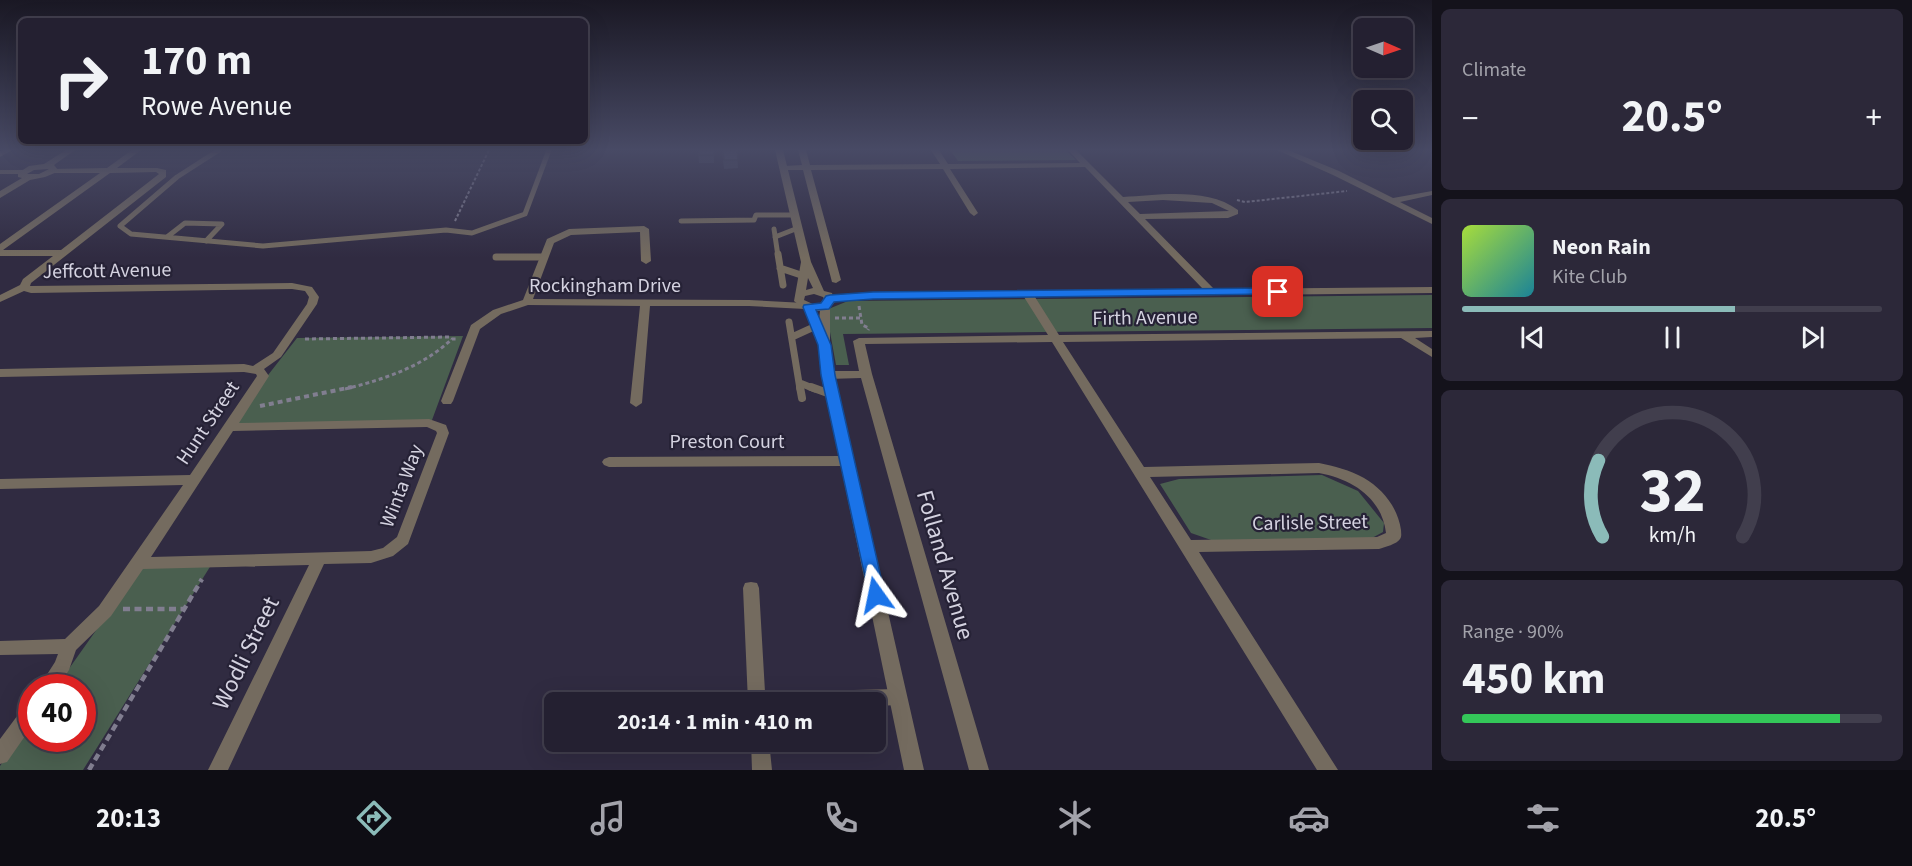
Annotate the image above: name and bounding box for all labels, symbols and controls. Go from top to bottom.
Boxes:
north arrow [1353,18,1413,78]
map controls [1353,18,1413,150]
text: 170 m [141,31,252,91]
icon: right [42,42,120,120]
text: Climate [1462,56,1526,84]
text: 20.5° [1621,85,1723,149]
text: Rowe Avenue [141,87,292,126]
button: search [1353,90,1413,150]
text: − [1462,95,1478,142]
text: + [1866,95,1882,142]
text: Neon Rain [1552,231,1651,263]
street label: Jeffcott Avenue [42,256,172,286]
text: Kite Club [1552,263,1627,291]
pin [1252,266,1303,317]
street label: Rockingham Drive [529,272,681,300]
icon: arrive [1261,275,1294,308]
street label: Firth Avenue [1092,303,1198,333]
icon: previous [1516,321,1549,354]
icon: pause [1656,321,1689,354]
icon: next [1796,321,1829,354]
street label: Hunt Street [170,375,247,471]
street label: Preston Court [669,428,785,456]
street label: Winta Way [373,440,431,532]
text: 32 [1639,447,1705,536]
street label: Folland Avenue [907,486,983,644]
street label: Carlisle Street [1252,508,1368,538]
text: km/h [1648,521,1696,552]
position arrow [844,563,908,627]
street label: Wodli Street [203,590,289,716]
text: Range · 90% [1462,618,1563,646]
text: 450 km [1462,647,1606,711]
speed limit sign: 40 [18,674,96,752]
text: 20:14 · 1 min · 410 m [617,706,813,738]
icon: directions [353,797,395,839]
icon: music [587,797,629,839]
icon: phone [820,797,862,839]
icon: climate [1054,797,1096,839]
icon: car [1288,797,1330,839]
icon: filters [1522,797,1564,839]
text: 20:13 [96,799,161,838]
text: 20.5° [1755,799,1816,838]

